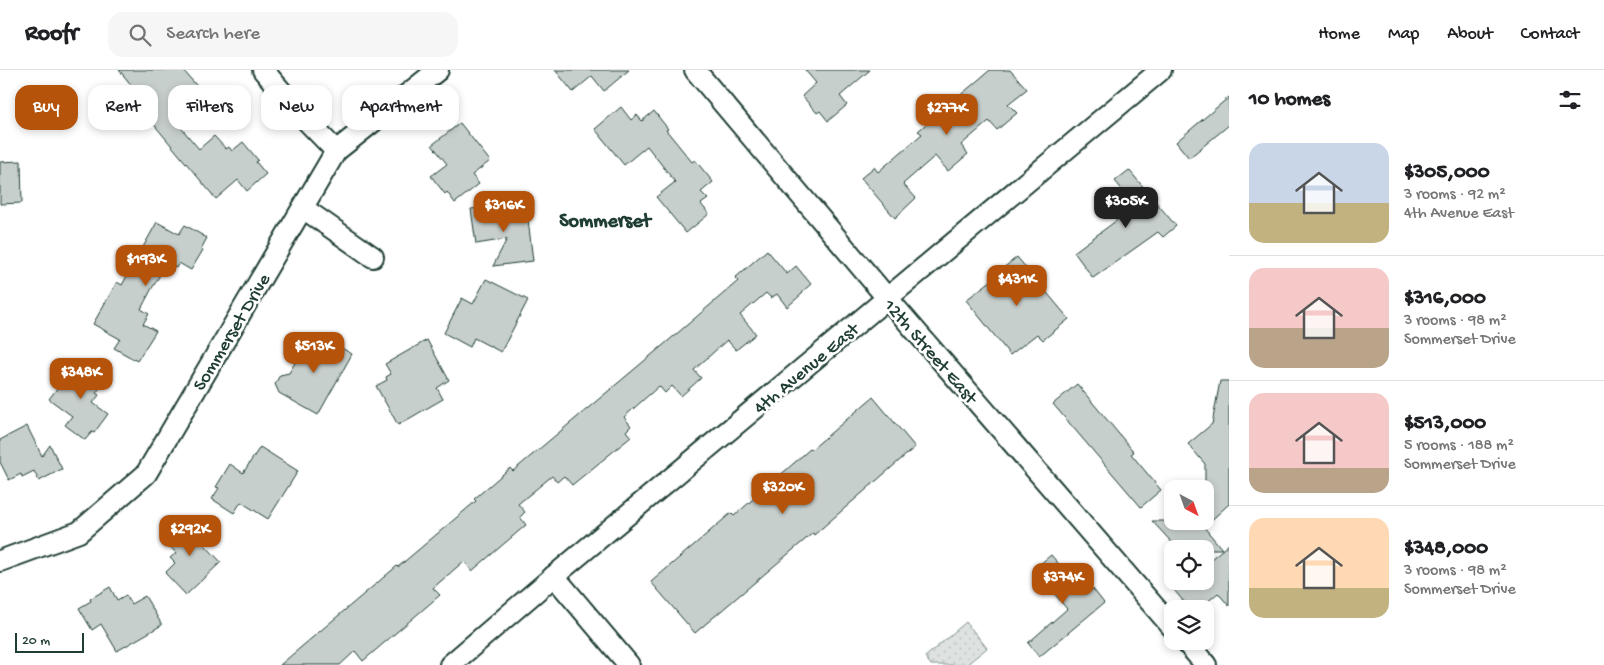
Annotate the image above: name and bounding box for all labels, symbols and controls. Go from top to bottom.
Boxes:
search box [108,12,458,57]
text: Roofr [25,20,78,49]
icon: search [126,21,154,49]
text: Search here [166,23,260,46]
text: Home [1318,24,1360,45]
text: Map [1388,24,1419,45]
text: About [1447,24,1493,45]
text: Contact [1521,24,1579,45]
chip: Buy [15,85,78,130]
chip: Rent [88,85,158,130]
chip: Filters [168,85,251,130]
chip: New [261,85,332,130]
chip: Apartment [342,85,459,130]
icon: filters [1556,86,1584,114]
text: 10 homes [1249,88,1330,113]
pin: $277K [912,93,982,136]
text: $277K [927,100,967,119]
text: $305,000 [1404,161,1490,186]
icon: home [1289,163,1349,223]
pin: $305K [1091,186,1161,229]
text: 3 rooms · 92 m² [1404,186,1506,205]
pin: $316K [469,190,539,233]
text: $305K [1105,193,1147,212]
text: $316K [485,197,523,216]
text: 4th Avenue East [1404,205,1514,224]
district label: Sommerset [559,211,652,234]
pin: $193K [111,244,181,287]
text: $193K [127,251,165,270]
pin: $431K [982,264,1052,307]
street label: Sommerset Drive [189,270,277,396]
text: $431K [998,271,1036,290]
text: $316,000 [1404,287,1486,312]
icon: home [1289,288,1349,348]
street label: 12th Street East [877,294,983,411]
text: 3 rooms · 98 m² [1404,312,1506,331]
street label: 4th Avenue East [750,318,866,420]
text: Sommerset Drive [1404,331,1516,350]
pin: $513K [279,332,349,374]
text: $513K [294,338,334,357]
pin: $348K [46,358,116,400]
text: $348K [61,364,101,383]
text: $513,000 [1404,412,1486,437]
icon: home [1289,413,1349,473]
text: 5 rooms · 188 m² [1404,437,1514,456]
text: Sommerset Drive [1404,456,1516,475]
pin: $320K [748,472,818,515]
text: $320K [762,479,804,498]
north arrow [1164,480,1214,530]
map controls [1164,480,1214,650]
pin: $292K [155,514,225,557]
text: $292K [170,521,210,540]
text: $348,000 [1404,537,1488,562]
icon: home [1289,538,1349,598]
button: locate [1164,540,1214,590]
pin: $374K [1028,562,1098,605]
text: 3 rooms · 98 m² [1404,562,1506,581]
text: $374K [1043,569,1083,588]
text: Sommerset Drive [1404,581,1516,600]
button: layers [1164,600,1214,650]
scale bar [15,630,84,653]
text: 20 m [22,633,50,650]

